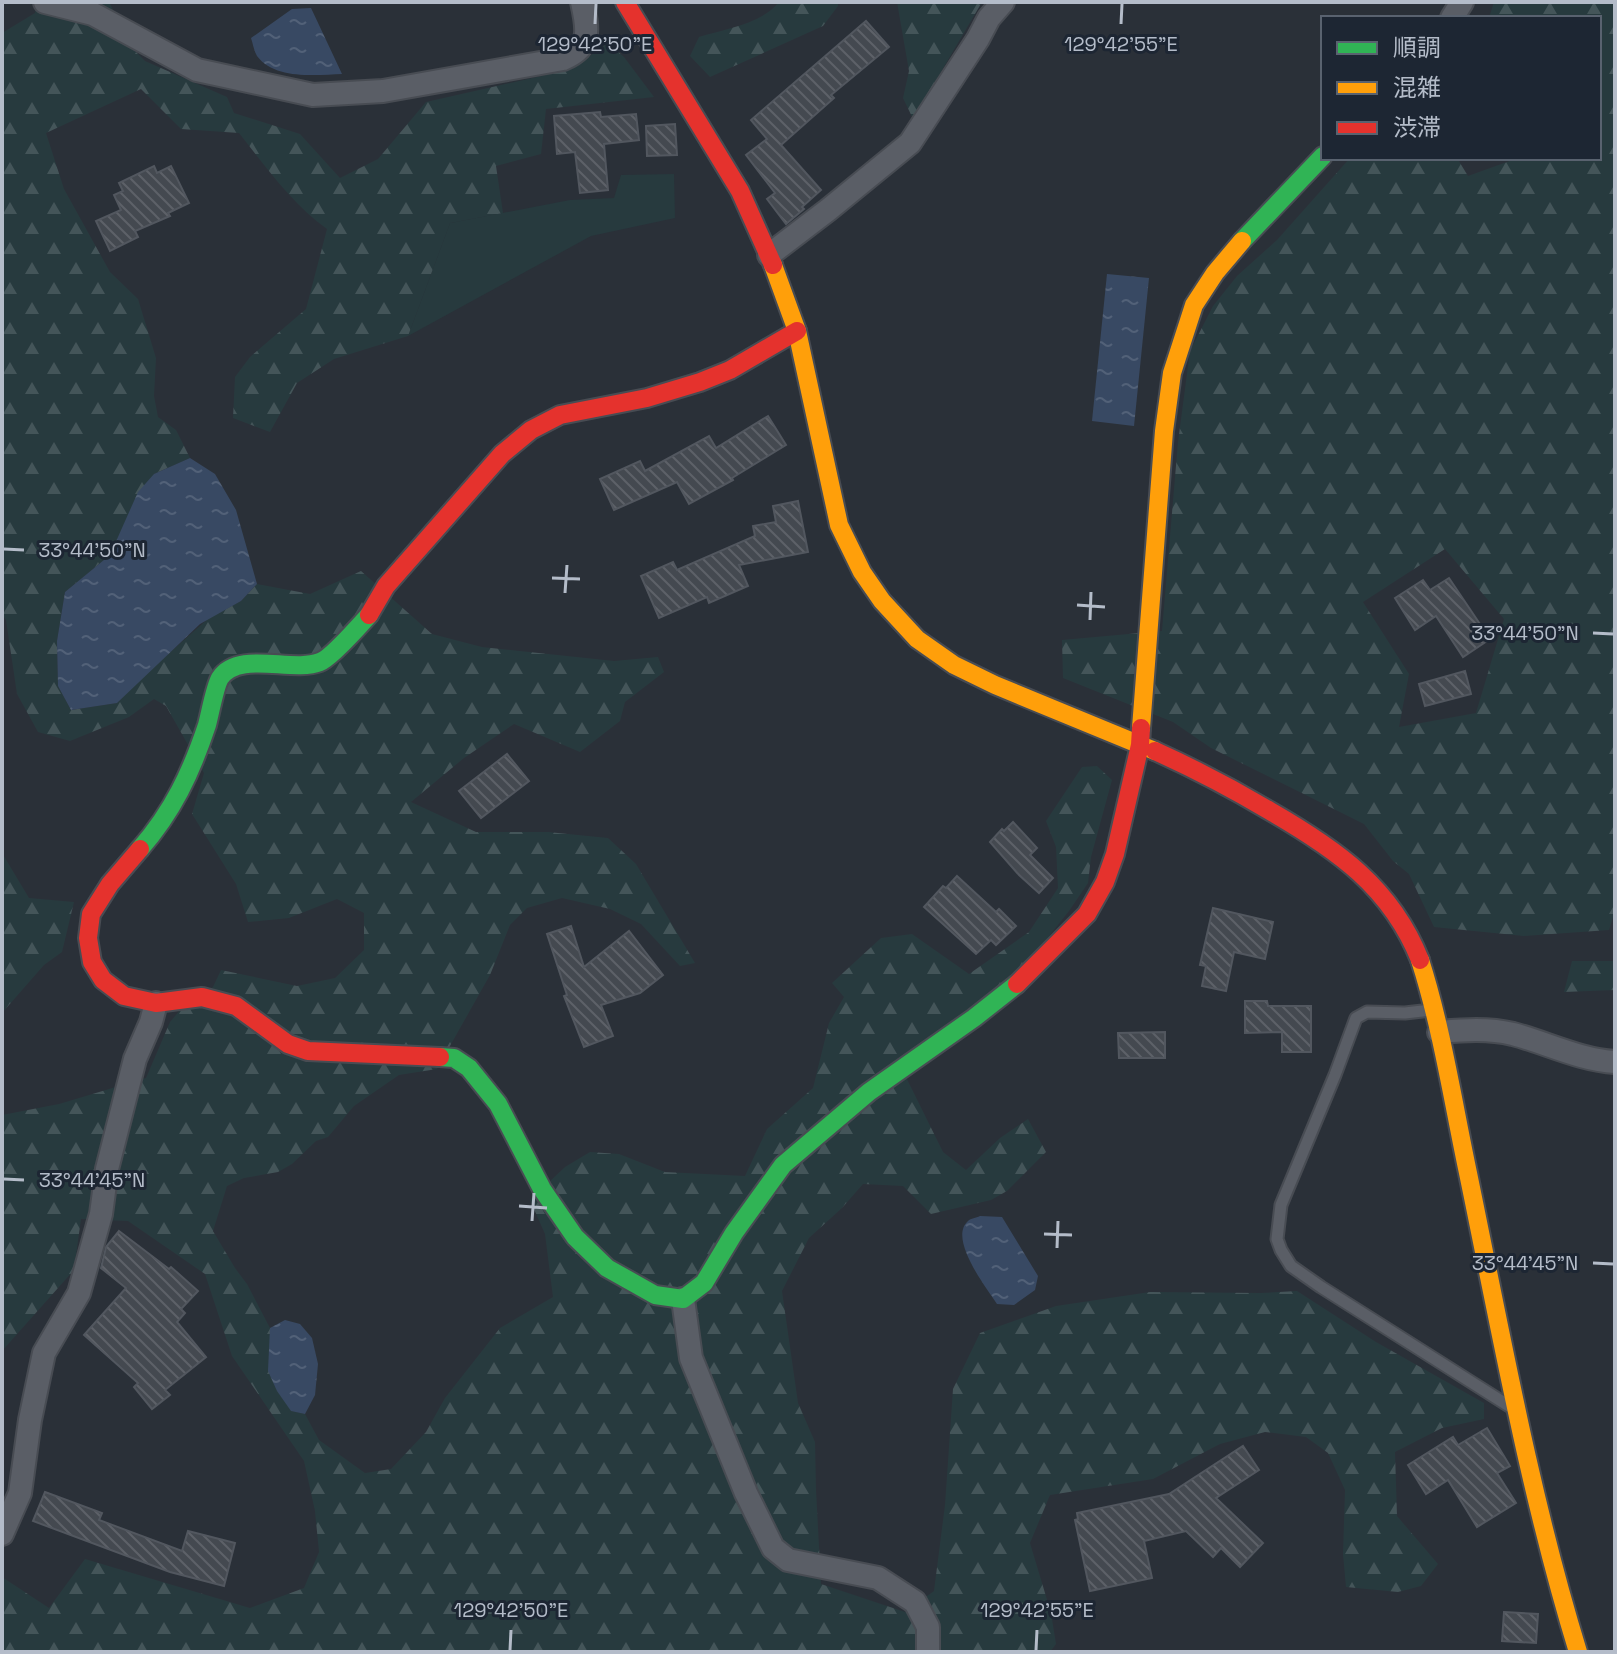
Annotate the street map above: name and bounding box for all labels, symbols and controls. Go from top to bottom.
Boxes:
legend [1321,16,1601,160]
text: 129°42'50"E [538,31,652,57]
text: 129°42'55"E [1064,31,1178,57]
text: 順調 [1393,32,1441,63]
text: 混雑 [1393,72,1441,103]
text: 渋滞 [1393,112,1441,143]
text: 33°44'50"N [38,537,146,563]
text: 33°44'50"N [1471,620,1579,646]
text: 33°44'45"N [39,1167,145,1193]
text: 33°44'45"N [1472,1250,1578,1276]
text: 129°42'50"E [454,1597,568,1623]
text: 129°42'55"E [980,1597,1094,1623]

